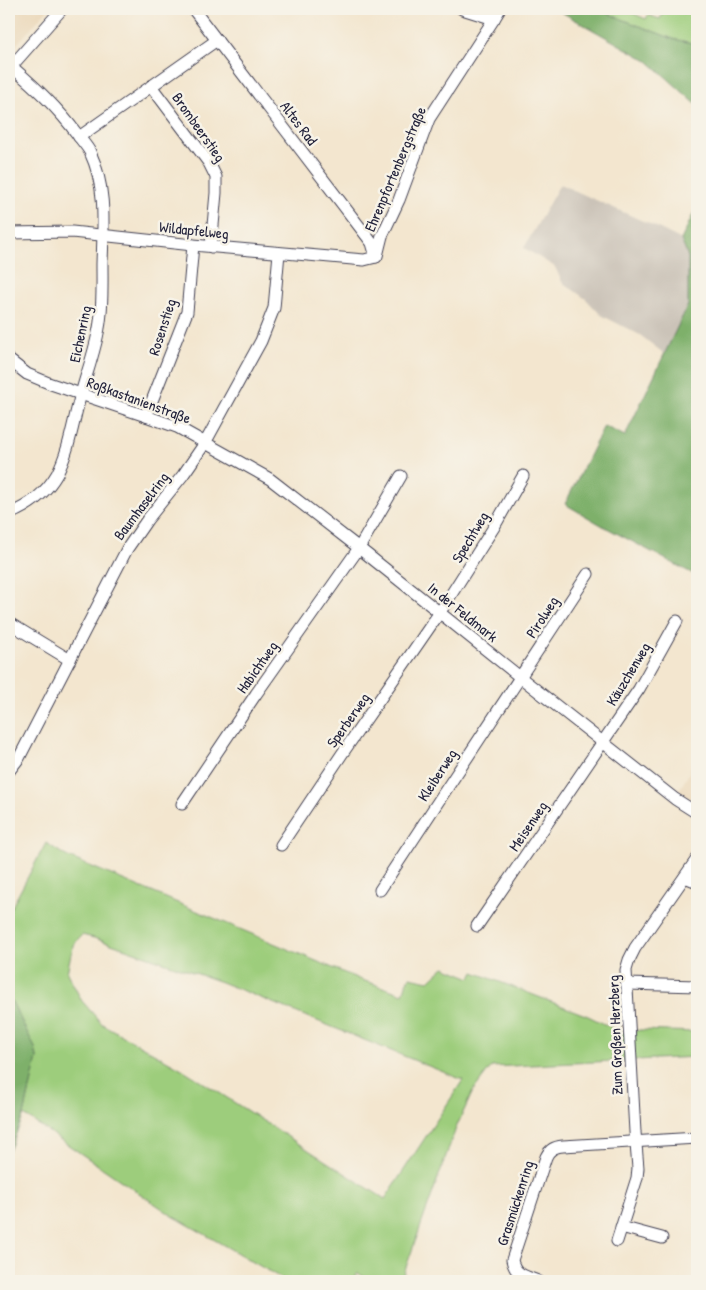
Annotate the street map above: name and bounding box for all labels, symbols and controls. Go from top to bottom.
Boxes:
street label: Brombeerstieg [167,88,231,166]
street label: Altes Rad [276,97,323,149]
street label: Ehrenpfortenbergstraße [359,103,431,235]
street label: Wildapfelweg [158,216,230,244]
street label: Rosenstieg [143,296,181,358]
street label: Eichenring [64,303,96,364]
street label: Roßkastanienstraße [84,371,194,429]
street label: Baumhaselring [108,467,174,544]
street label: Spechtweg [447,507,494,566]
street label: In der Feldmark [424,577,502,647]
street label: Pirolweg [521,592,564,642]
street label: Habichtweg [231,636,283,697]
street label: Käuzchenweg [601,638,655,710]
street label: Sperberweg [321,688,375,752]
street label: Kleiberweg [412,744,462,805]
street label: Meisenweg [504,796,553,855]
street label: Zum Großen Herzberg [602,974,628,1095]
street label: Grasmückenring [491,1157,539,1248]

